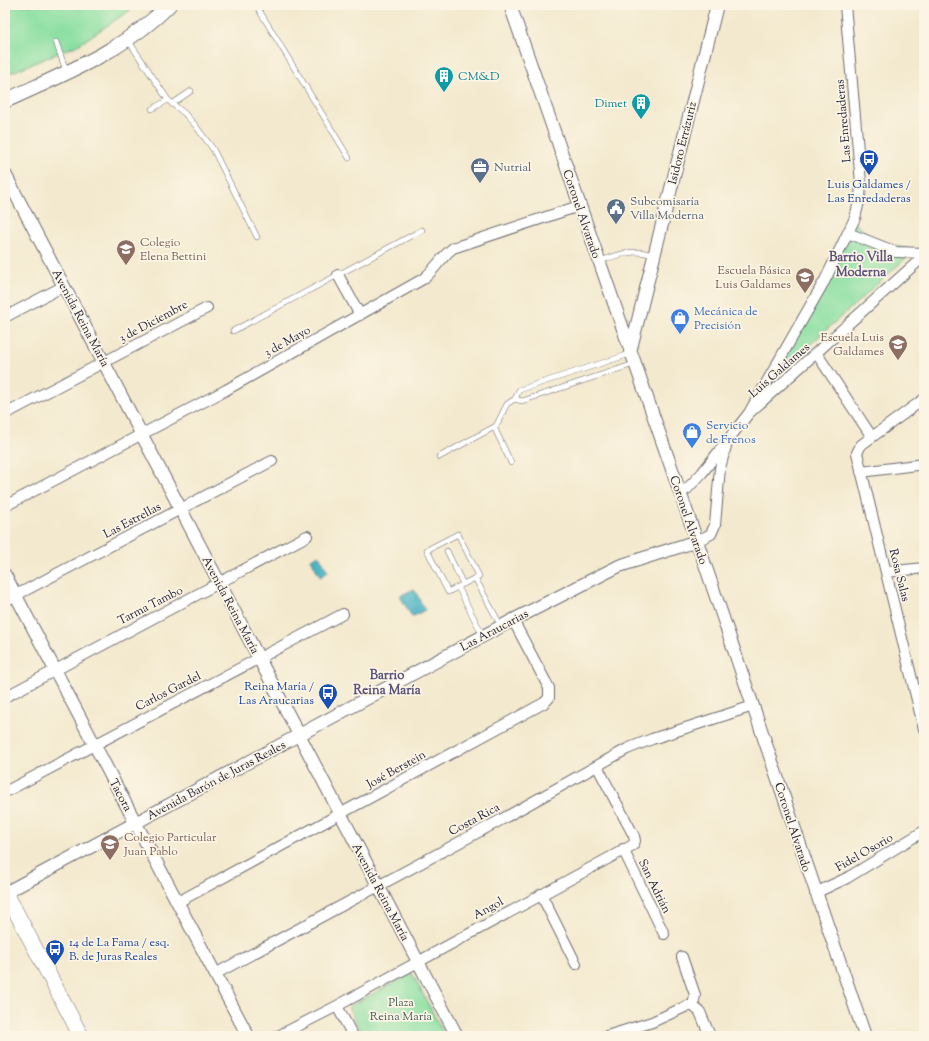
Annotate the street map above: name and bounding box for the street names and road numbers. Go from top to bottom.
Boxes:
street label: Las Enredaderas [831,78,857,163]
street label: Isidoro Errázuriz [664,100,702,186]
street label: Coronel Alvarado [557,167,605,262]
street label: Avenida Reina María [47,266,114,371]
street label: 3 de Diciembre [116,296,192,348]
street label: 3 de Mayo [261,321,314,362]
street label: Luis Galdames [745,339,814,402]
street label: Coronel Alvarado [664,473,712,568]
street label: Las Estrellas [100,498,165,544]
street label: Rosa Salas [884,547,914,604]
street label: Avenida Reina María [197,553,264,658]
street label: Tarma Tambo [115,582,187,630]
street label: Las Araucarias [457,605,532,656]
street label: Carlos Gardel [132,667,205,716]
street label: Avenida Barón de Juras Reales [144,736,289,825]
street label: José Berstein [363,746,429,794]
street label: Tacora [104,776,136,815]
street label: Coronel Alvarado [769,780,815,875]
street label: Costa Rica [446,799,504,841]
street label: Fidel Osorio [832,829,897,877]
street label: Avenida Reina María [347,840,414,945]
street label: San Adrián [633,856,675,917]
street label: Angol [470,893,508,925]

